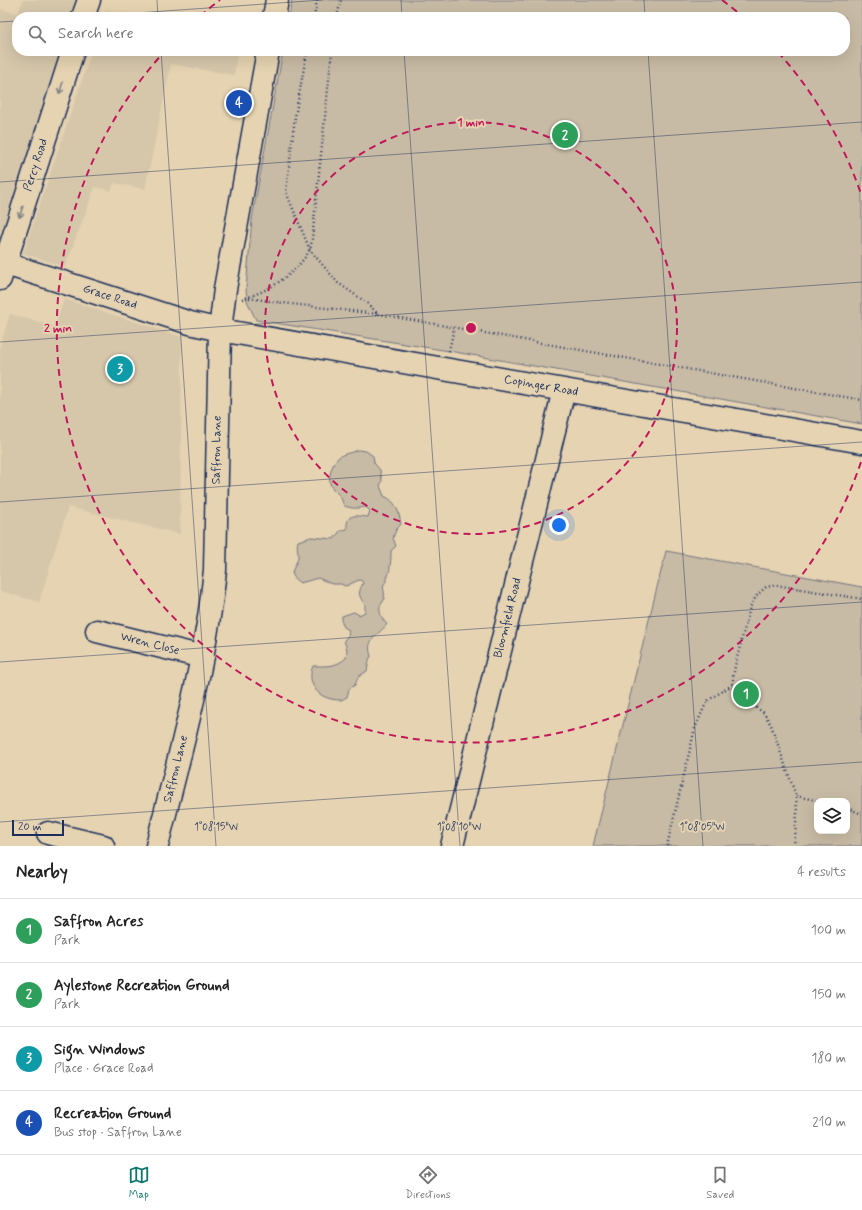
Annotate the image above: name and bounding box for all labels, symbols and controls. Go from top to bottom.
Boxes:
search box [12,12,850,56]
icon: search [26,23,48,45]
text: Search here [58,24,134,44]
one-way arrow [57,81,64,94]
pin: 4 [226,88,252,118]
text: 1 min [457,115,485,131]
pin: 2 [552,120,578,150]
street label: Percy Road [20,137,52,193]
one-way arrow [17,205,24,218]
street label: Grace Road [81,281,139,313]
text: 2 min [44,321,72,337]
centre of rings [464,321,478,335]
pin: 3 [107,354,133,384]
street label: Copinger Road [503,372,579,400]
street label: Saffron Lane [208,415,226,485]
your location [549,515,569,535]
street label: Bloomfield Road [490,576,526,660]
street label: Wren Close [119,629,181,659]
pin: 1 [733,679,759,709]
street label: Saffron Lane [160,734,192,804]
map controls [814,798,850,834]
button: layers [814,798,850,834]
scale bar [12,818,64,837]
text: 20 m [18,820,41,834]
text: 1°08'15"W [194,820,238,834]
text: 1°08'10"W [437,820,481,834]
text: 1°08'05"W [680,820,724,834]
text: Nearby [16,861,68,883]
text: 4 results [797,864,846,881]
text: Saffron Acres [54,912,143,932]
text: 1 [26,922,32,939]
text: 100 m [811,922,846,939]
text: Park [54,932,80,949]
text: Aylestone Recreation Ground [54,976,230,996]
text: 2 [26,986,32,1003]
text: 150 m [812,986,846,1003]
text: Park [54,996,80,1013]
text: Sign Windows [54,1040,145,1060]
text: 3 [26,1050,32,1067]
text: 180 m [811,1050,846,1067]
text: Place · Grace Road [54,1060,154,1077]
text: Recreation Ground [54,1104,171,1124]
text: 4 [25,1114,33,1131]
text: 210 m [812,1114,846,1131]
text: Bus stop · Saffron Lane [54,1124,182,1141]
tab: Map [128,1164,150,1202]
tab: Directions [405,1164,451,1202]
tab: Saved [706,1164,734,1202]

